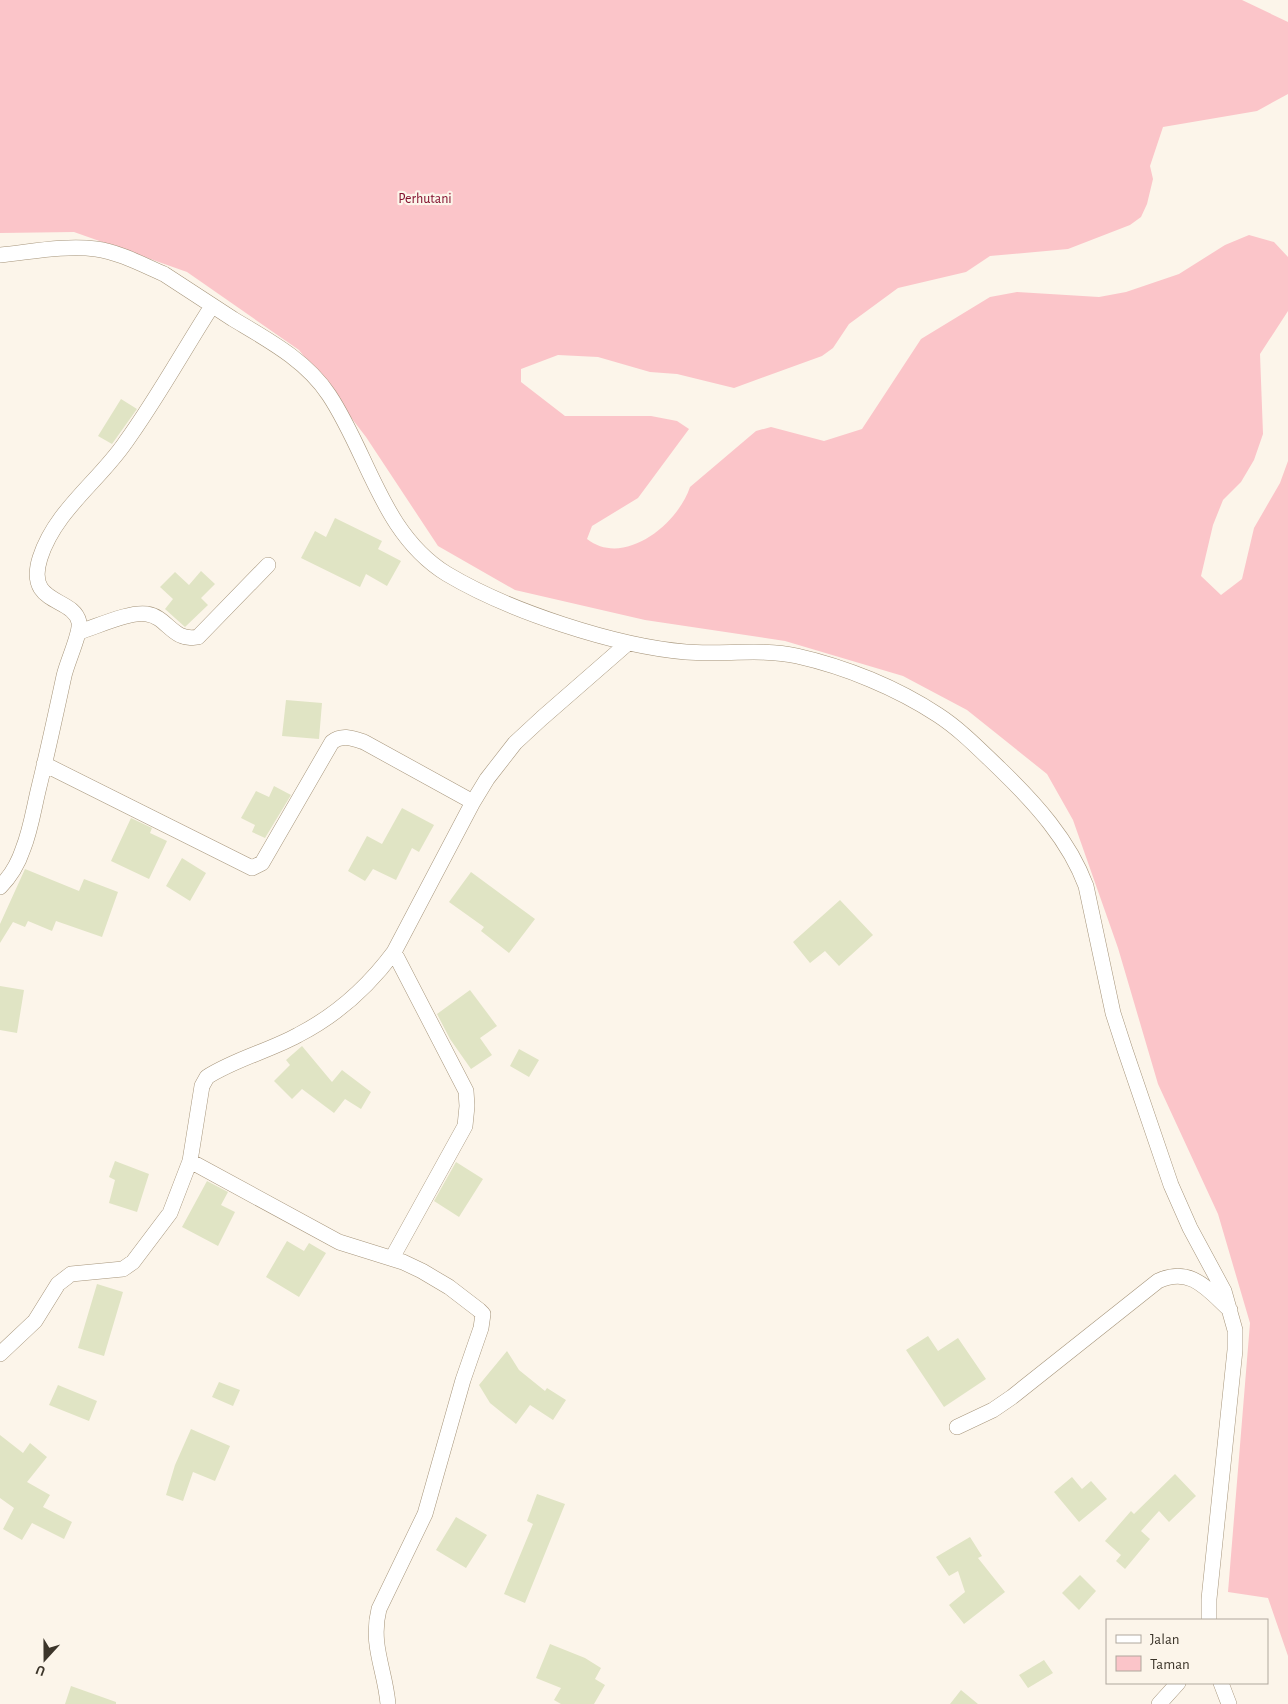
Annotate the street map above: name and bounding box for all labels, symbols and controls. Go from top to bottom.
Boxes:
park label: Perhutani [398,192,452,206]
legend [1106,1619,1268,1684]
text: Jalan [1150,1632,1180,1647]
north arrow [20,1634,70,1684]
text: Taman [1150,1657,1190,1672]
text: U [34,1662,47,1678]

